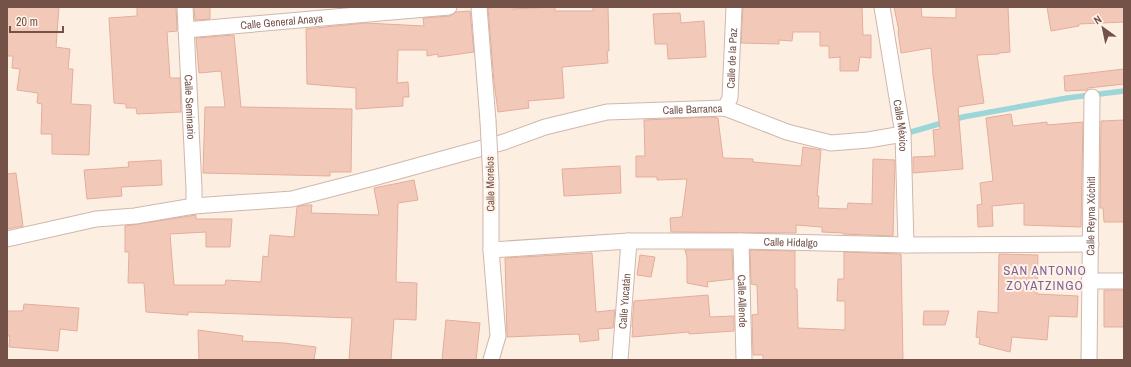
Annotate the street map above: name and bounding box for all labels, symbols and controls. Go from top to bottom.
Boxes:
scale bar [10,8,63,34]
north arrow [1083,8,1123,48]
street label: Calle General Anaya [240,11,324,32]
text: N [1091,12,1104,27]
text: 20 m [16,14,38,30]
street label: Calle de la Paz [723,27,740,89]
street label: Calle Seminario [181,74,199,140]
street label: Calle México [890,98,910,152]
street label: Calle Barranca [662,101,723,117]
street label: Calle Morelos [483,156,497,212]
street label: Calle Reyna Xóchitl [1083,176,1098,256]
street label: Calle Hidalgo [763,235,818,250]
district label: SAN ANTONIO ZOYATZINGO [1003,262,1087,294]
street label: Calle Yucatán [615,273,634,329]
street label: Calle Allende [735,274,750,328]

